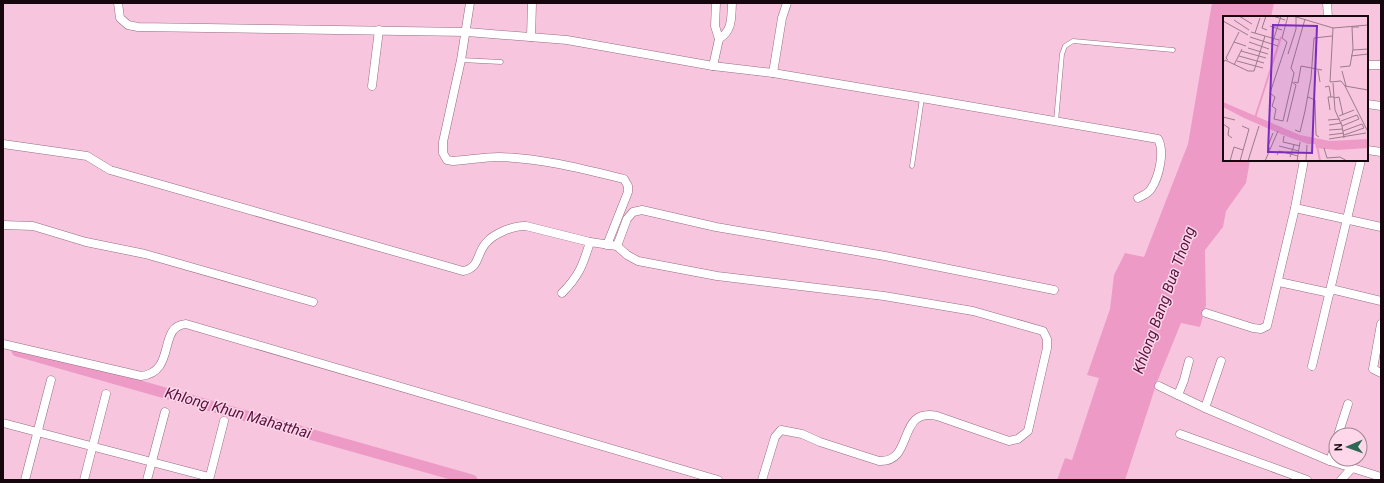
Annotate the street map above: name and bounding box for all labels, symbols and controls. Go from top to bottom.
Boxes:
inset map [1223,16,1368,161]
water label: Khlong Bang Bua Thong [1129,224,1199,376]
water label: Khlong Khun Mahatthai [163,383,314,443]
north arrow [1328,427,1368,467]
text: N [1332,443,1345,451]

